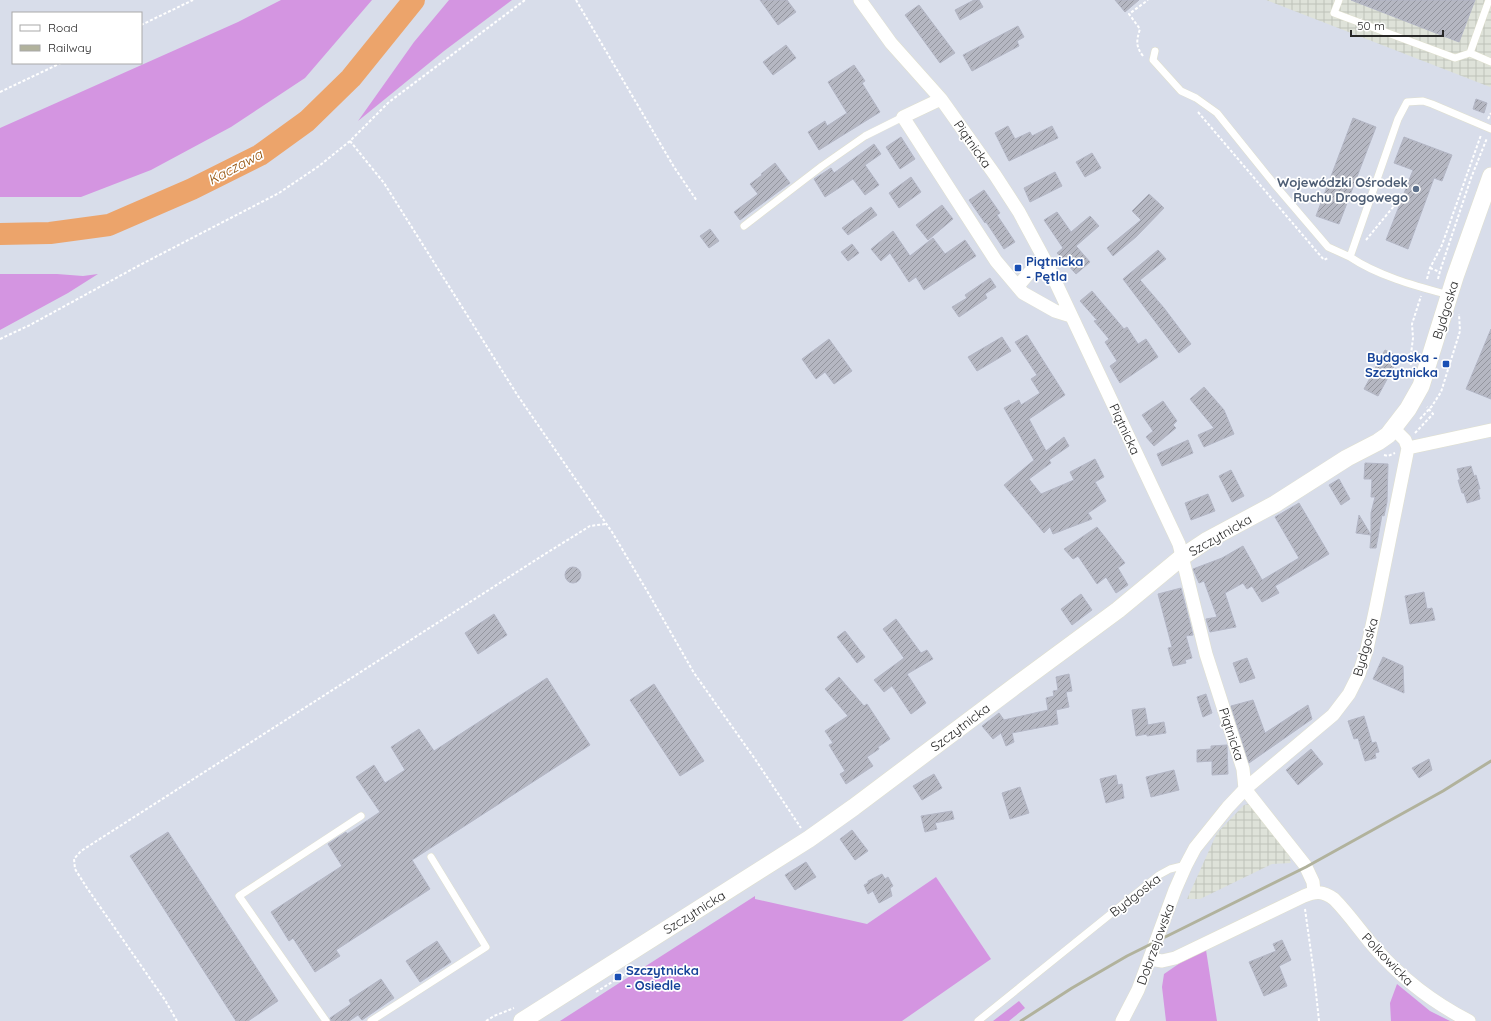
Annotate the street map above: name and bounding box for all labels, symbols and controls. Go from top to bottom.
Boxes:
legend [12,12,142,64]
scale bar [1351,12,1443,38]
text: 50 m [1357,18,1385,33]
text: Road [48,20,78,35]
text: Railway [48,40,92,55]
street label: Piątnicka [951,117,995,171]
water label: Kaczawa [205,144,267,189]
place label: Wojewódzki Ośrodek Ruchu Drogowego [1277,174,1408,205]
marker: Wojewódzki Ośrodek Ruchu Drogowego [1411,184,1421,194]
place label: Piątnicka - Pętla [1026,253,1083,284]
marker: Piątnicka - Pętla [1013,263,1023,273]
street label: Bydgoska [1429,279,1461,341]
place label: Bydgoska - Szczytnicka [1365,349,1438,380]
marker: Bydgoska - Szczytnicka [1441,359,1451,369]
street label: Piątnicka [1106,401,1144,457]
street label: Szczytnicka [1186,511,1254,559]
street label: Bydgoska [1349,616,1381,678]
street label: Szczytnicka [927,700,993,754]
street label: Piątnicka [1216,706,1248,762]
street label: Bydgoska [1106,870,1164,920]
street label: Szczytnicka [660,887,728,937]
street label: Dobrzejowska [1133,901,1177,987]
street label: Polkowicka [1359,929,1417,989]
place label: Szczytnicka - Osiedle [626,962,699,993]
marker: Szczytnicka - Osiedle [613,972,623,982]

